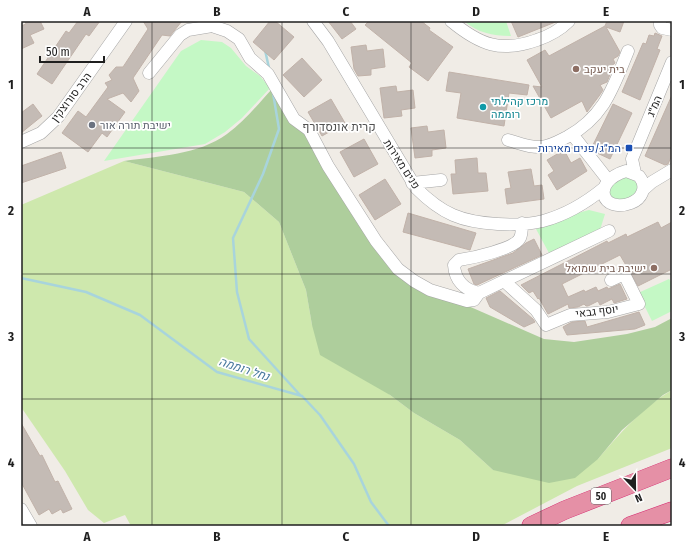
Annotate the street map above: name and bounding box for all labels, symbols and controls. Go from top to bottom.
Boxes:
text: A [82,4,91,19]
text: B [213,4,221,19]
text: C [343,4,350,19]
text: D [472,4,480,19]
text: E [603,4,609,19]
scale bar [40,38,104,64]
text: 50 m [46,45,70,59]
place label: בית יעקב [584,63,625,76]
marker: בית יעקב [571,64,581,74]
street label: הרב סורוצקין [49,70,94,125]
text: 1 [8,77,14,92]
text: 1 [679,77,685,92]
street label: המ"ג [644,94,665,119]
place label: מרכז קהילתי רוממה [491,95,548,121]
marker: מרכז קהילתי רוממה [478,102,488,112]
place label: ישיבת תורה אור [100,119,171,132]
marker: ישיבת תורה אור [87,120,97,130]
district label: קרית אונסדורף [302,120,376,134]
street label: פנים מאירות [381,137,422,192]
place label: המ״ג/פנים מאירות [538,142,621,155]
marker: המ״ג/פנים מאירות [624,143,634,153]
text: 2 [7,203,14,218]
text: 2 [678,203,685,218]
place label: ישיבת בית שמואל [565,262,646,275]
marker: ישיבת בית שמואל [649,263,659,273]
street label: יוסף גבאי [575,302,619,321]
text: 3 [7,329,14,344]
text: 3 [678,329,685,344]
water label: נחל רוממה [217,354,273,384]
text: 4 [8,455,15,470]
text: 4 [679,455,686,470]
north arrow [615,469,655,509]
road number: 50 [591,488,611,504]
text: N [633,491,644,505]
text: A [82,529,91,544]
text: B [213,529,221,544]
text: C [343,529,350,544]
text: D [472,529,480,544]
text: E [603,529,609,544]

